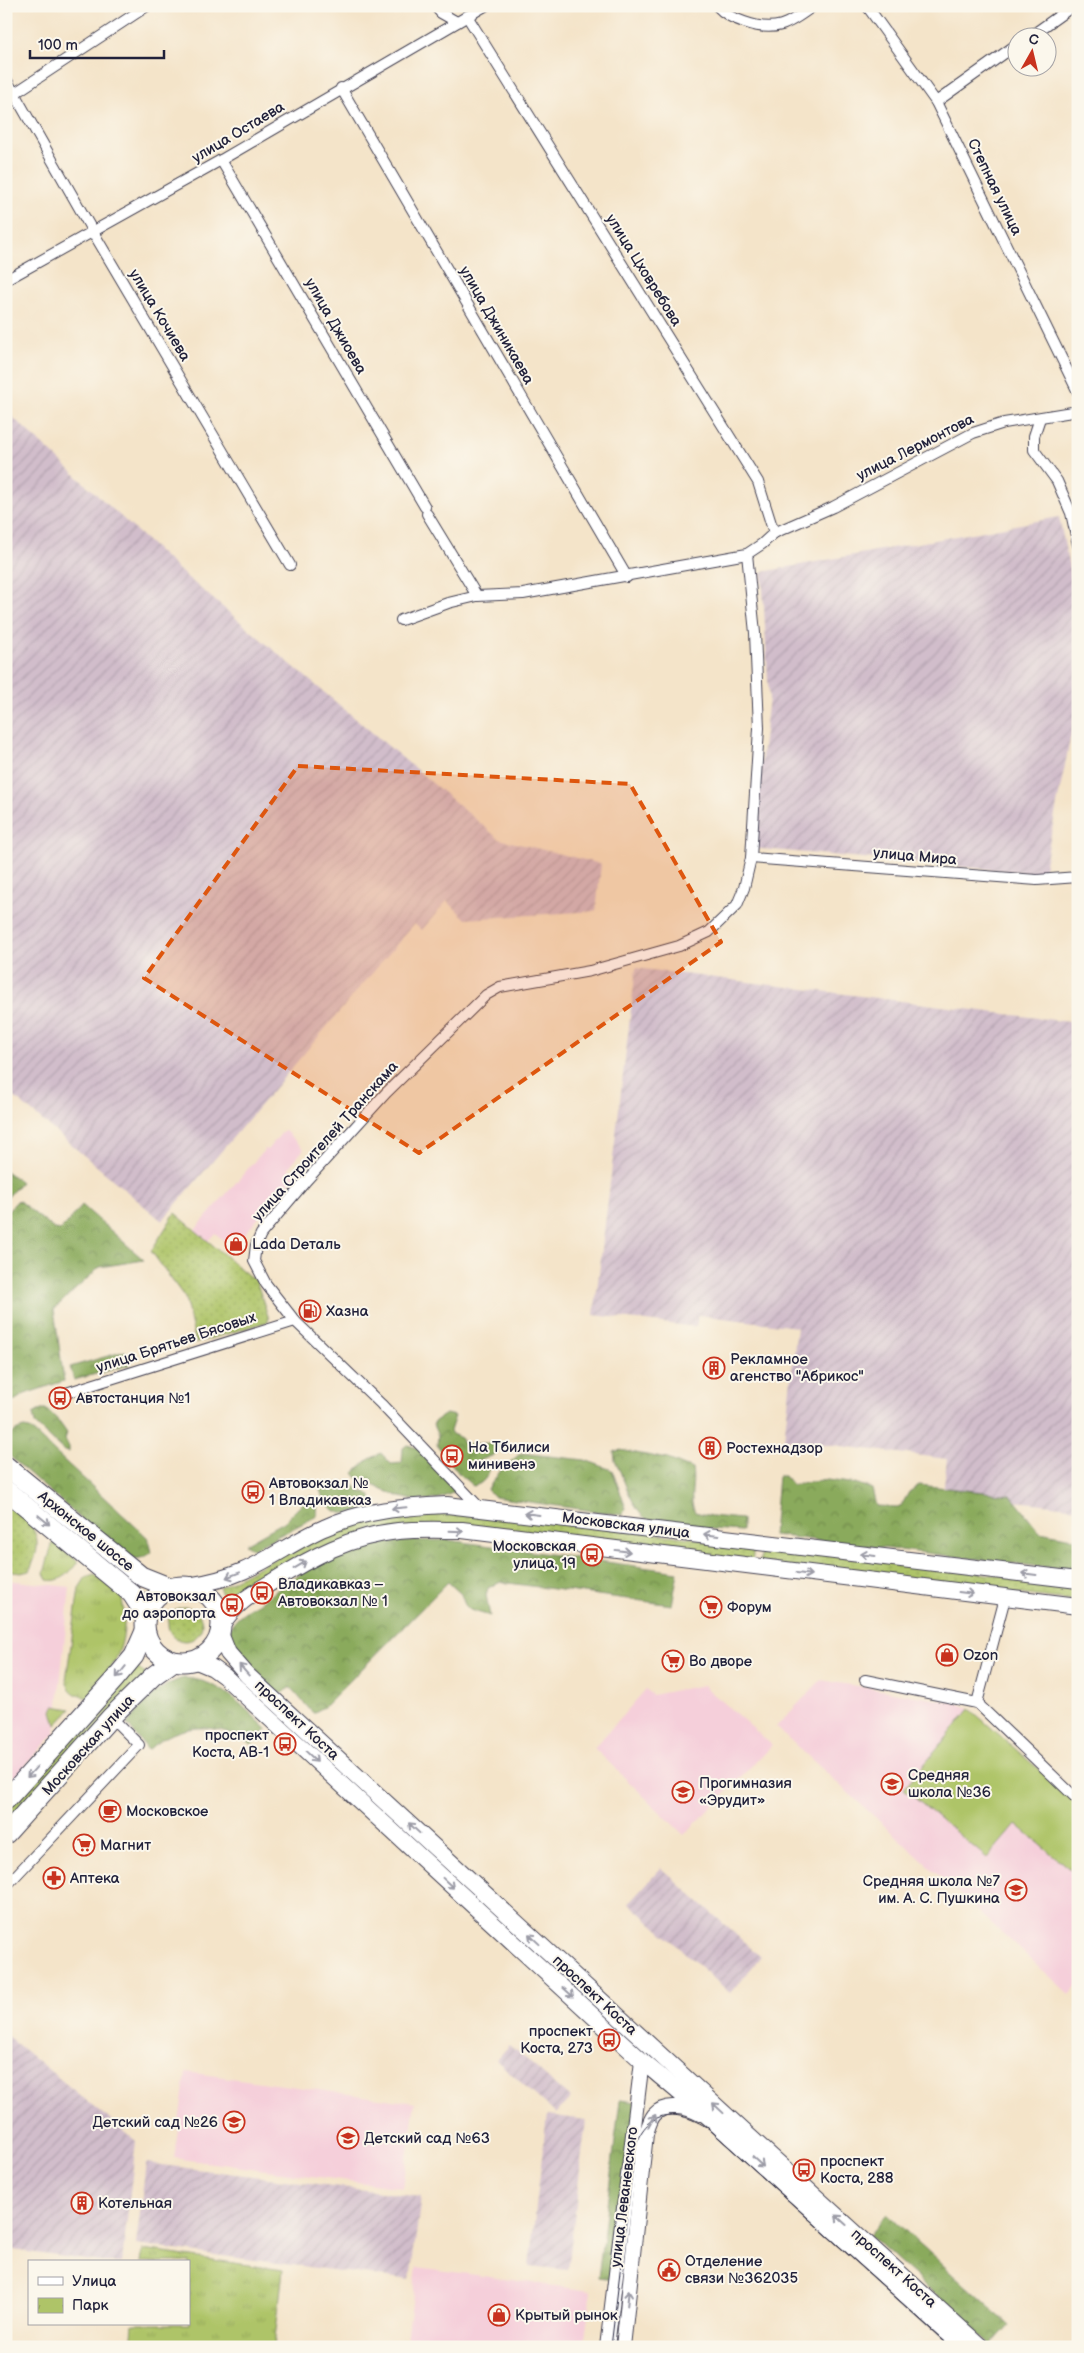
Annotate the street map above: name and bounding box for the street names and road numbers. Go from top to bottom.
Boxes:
street label: улица Остаева [189,97,288,167]
street label: Степная улица [963,136,1026,239]
street label: улица Цховребова [601,211,686,330]
street label: улица Джиникаева [455,263,538,388]
street label: улица Кочиева [125,266,195,365]
street label: улица Джиоева [300,275,371,378]
street label: улица Лермонтова [853,410,977,485]
street label: улица Мира [872,843,958,870]
street label: улица Строителей Транскама [248,1057,403,1226]
street label: улица Брятьев Бясовых [94,1308,259,1377]
street label: Архонское шоссе [33,1486,138,1576]
street label: Московская улица [561,1508,691,1543]
street label: проспект Коста [250,1676,343,1765]
street label: Московская улица [38,1691,139,1800]
street label: проспект Коста [548,1951,641,2040]
street label: улица Леваневского [606,2126,643,2268]
street label: проспект Коста [847,2225,941,2312]

